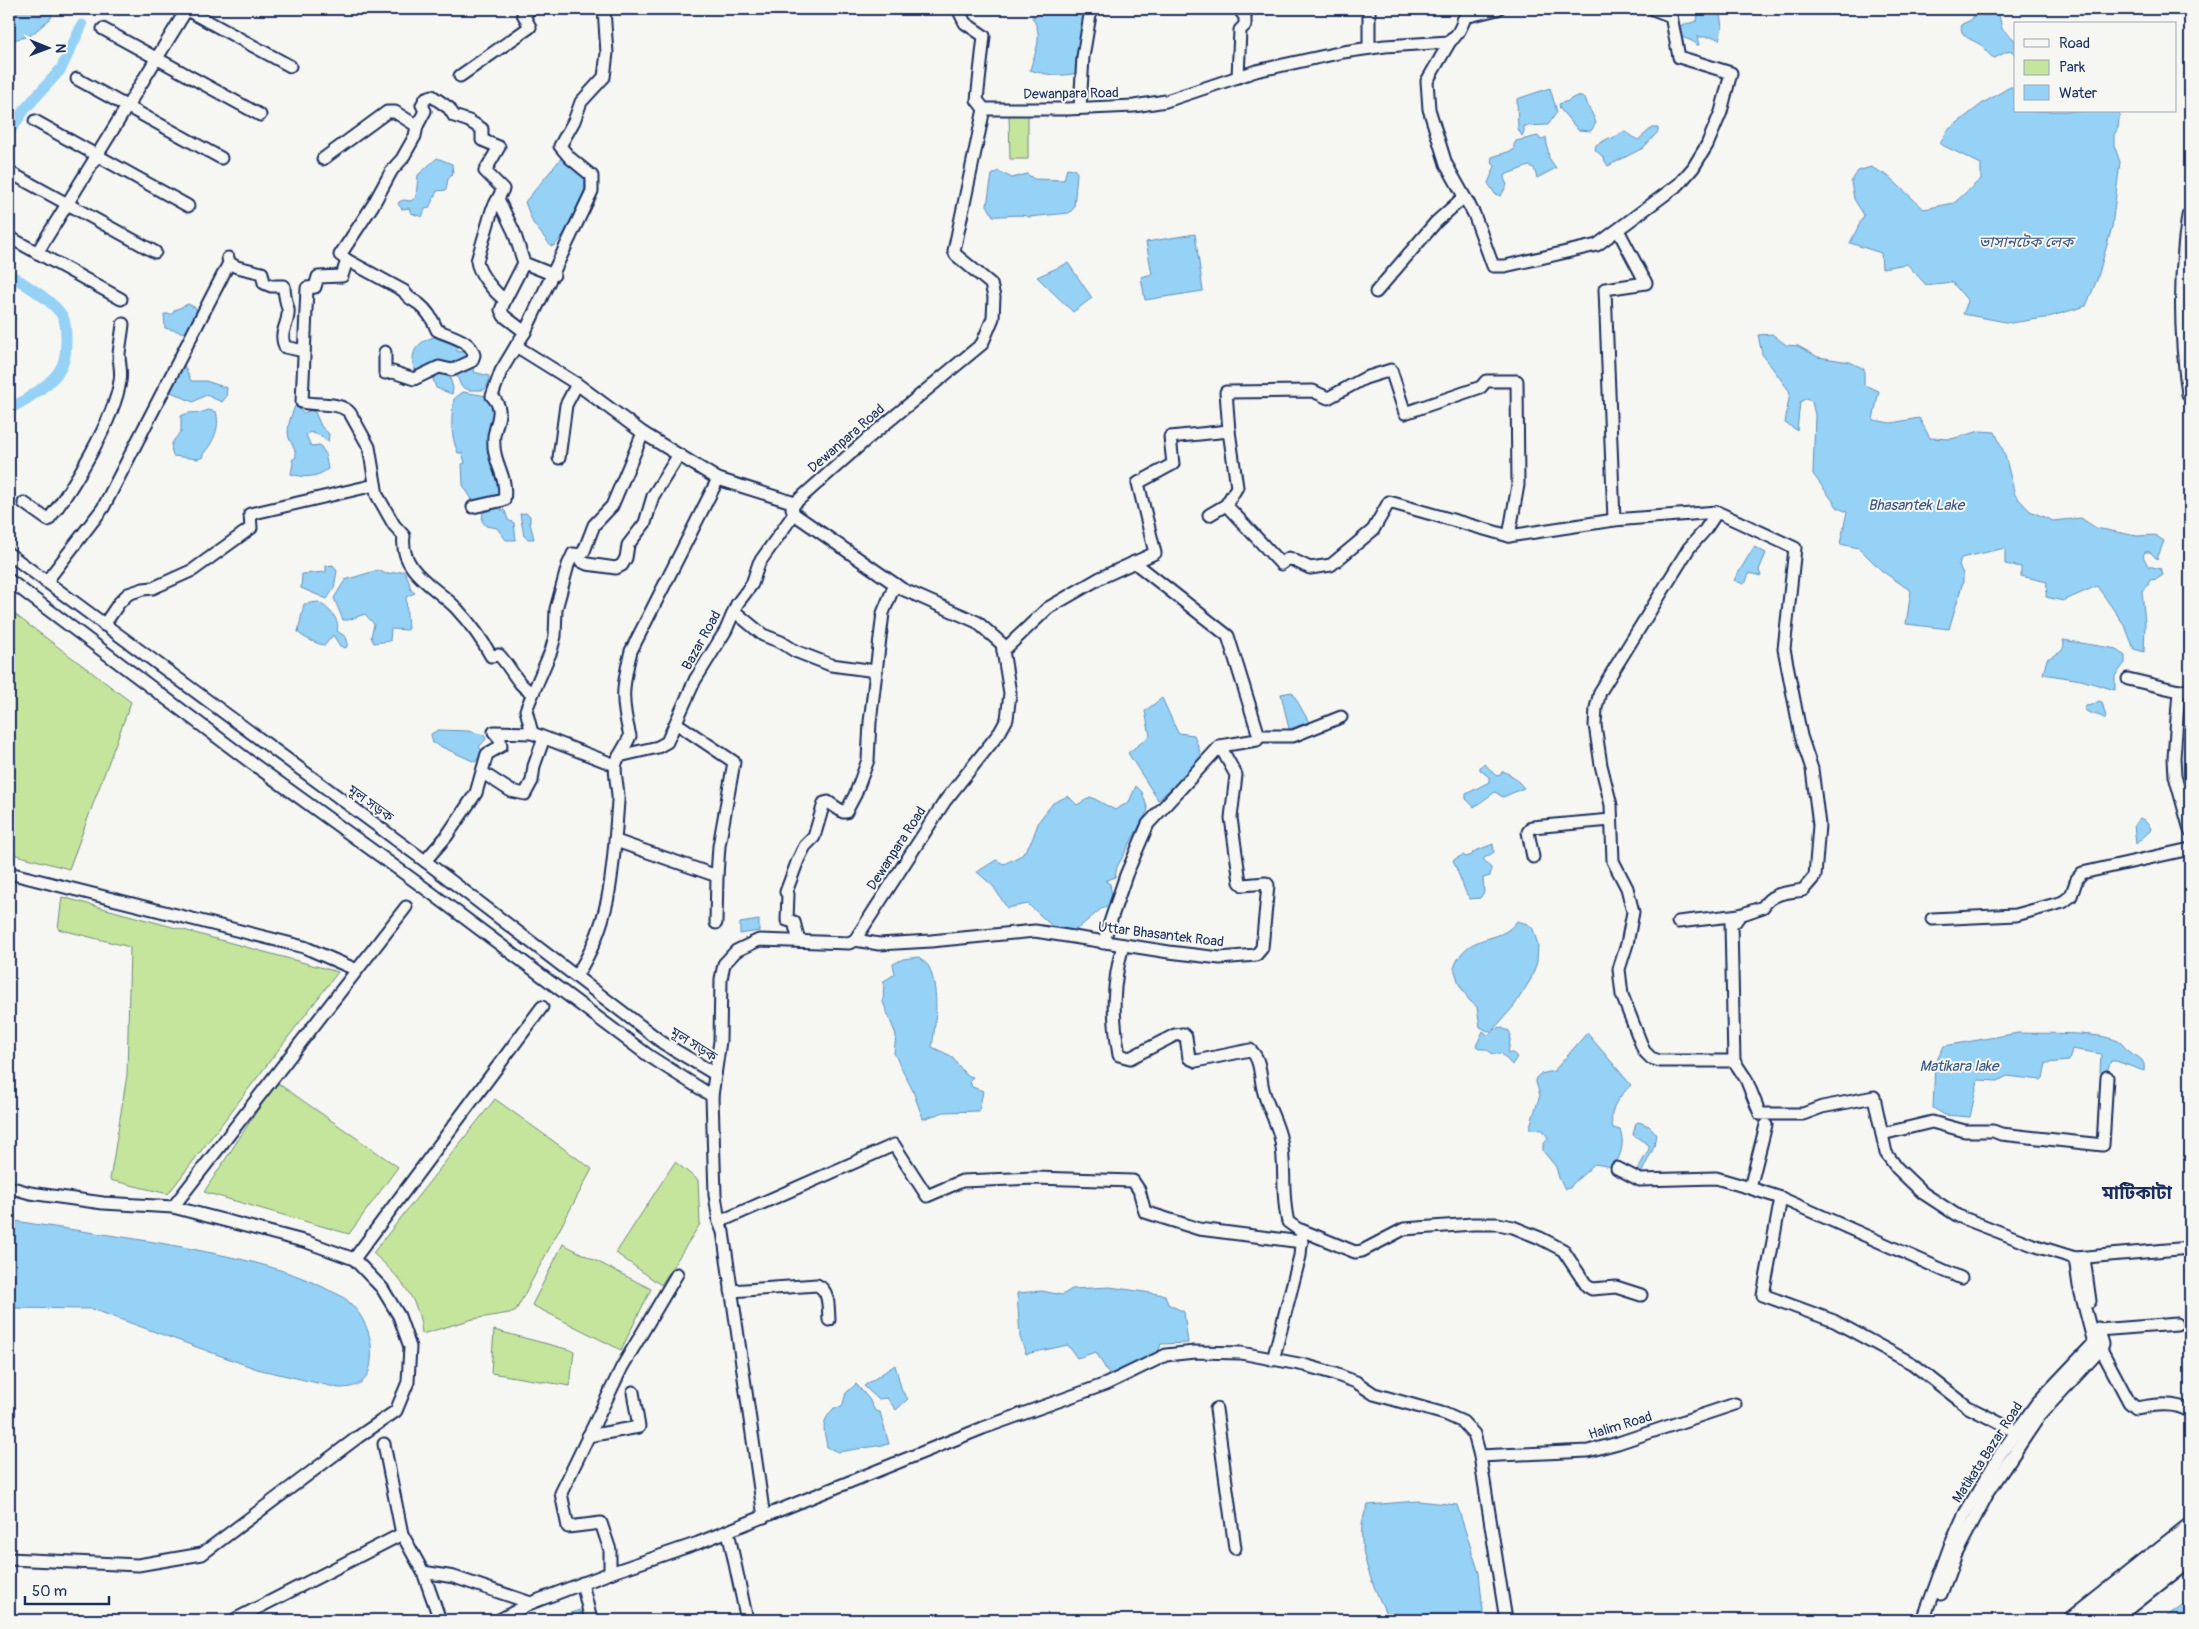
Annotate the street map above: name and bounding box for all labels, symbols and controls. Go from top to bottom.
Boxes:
north arrow [22,22,72,72]
legend [2014,22,2176,112]
text: Road [2059,34,2090,53]
text: N [52,43,69,53]
text: Park [2059,58,2086,77]
street label: Dewanpara Road [1023,84,1119,103]
text: Water [2059,84,2098,103]
water label: ভাসানটেক লেক [1979,233,2076,252]
street label: Dewanpara Road [805,400,888,476]
water label: Bhasantek Lake [1868,496,1966,515]
street label: Bazar Road [678,607,725,673]
street label: মূল সড়ক [344,781,397,826]
street label: Dewanpara Road [863,803,930,893]
street label: Uttar Bhasantek Road [1097,918,1225,951]
street label: মূল সড়ক [666,1023,721,1066]
water label: Matikara lake [1919,1057,2000,1076]
district label: মাটিকাটা [2101,1181,2173,1205]
street label: Matikata Bazar Road [1949,1399,2026,1506]
street label: Halim Road [1586,1408,1654,1443]
scale bar [25,1574,109,1606]
text: 50 m [32,1582,67,1601]

